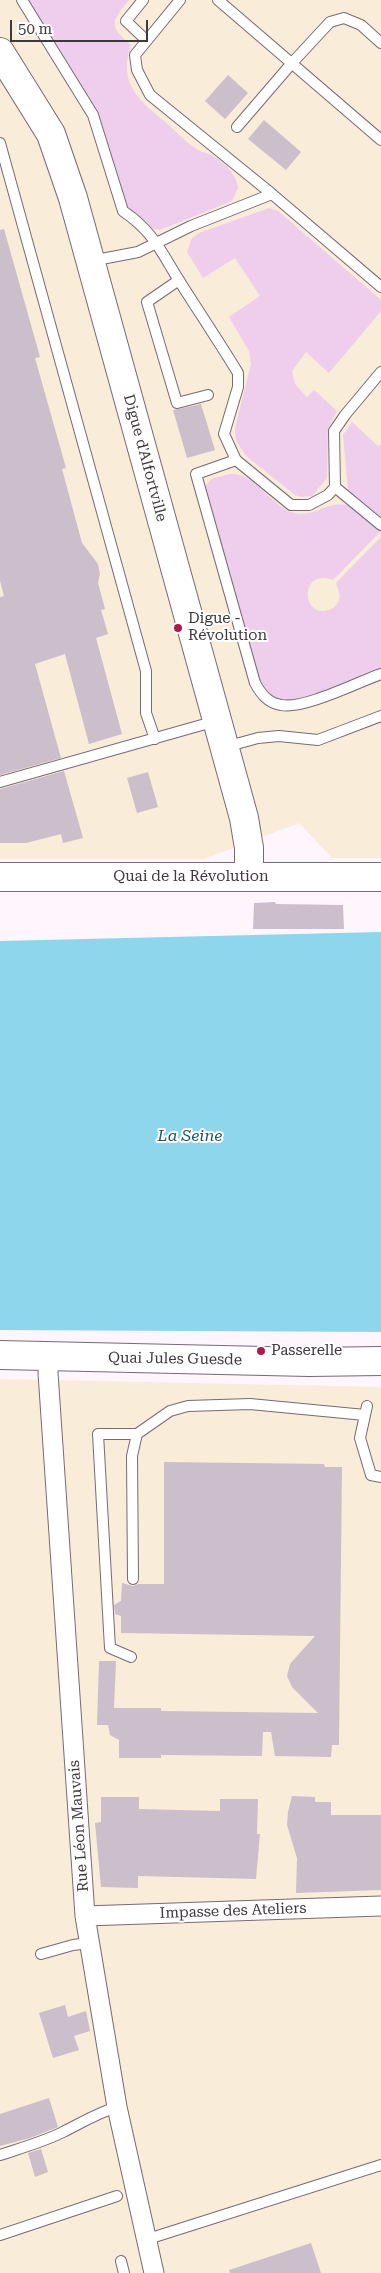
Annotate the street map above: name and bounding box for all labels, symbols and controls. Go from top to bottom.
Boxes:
scale bar [12,10,150,42]
text: 50 m [18,20,52,38]
street label: Digue d'Alfortville [119,392,171,524]
place label: Digue - Révolution [188,610,267,645]
marker: Digue - Révolution [172,622,184,634]
street label: Quai de la Révolution [113,868,269,886]
water label: La Seine [158,1126,222,1146]
place label: Passerelle [271,1342,342,1360]
marker: Passerelle [255,1345,267,1357]
street label: Quai Jules Guesde [108,1349,242,1369]
street label: Rue Léon Mauvais [65,1760,93,1892]
street label: Impasse des Ateliers [159,1899,307,1923]

